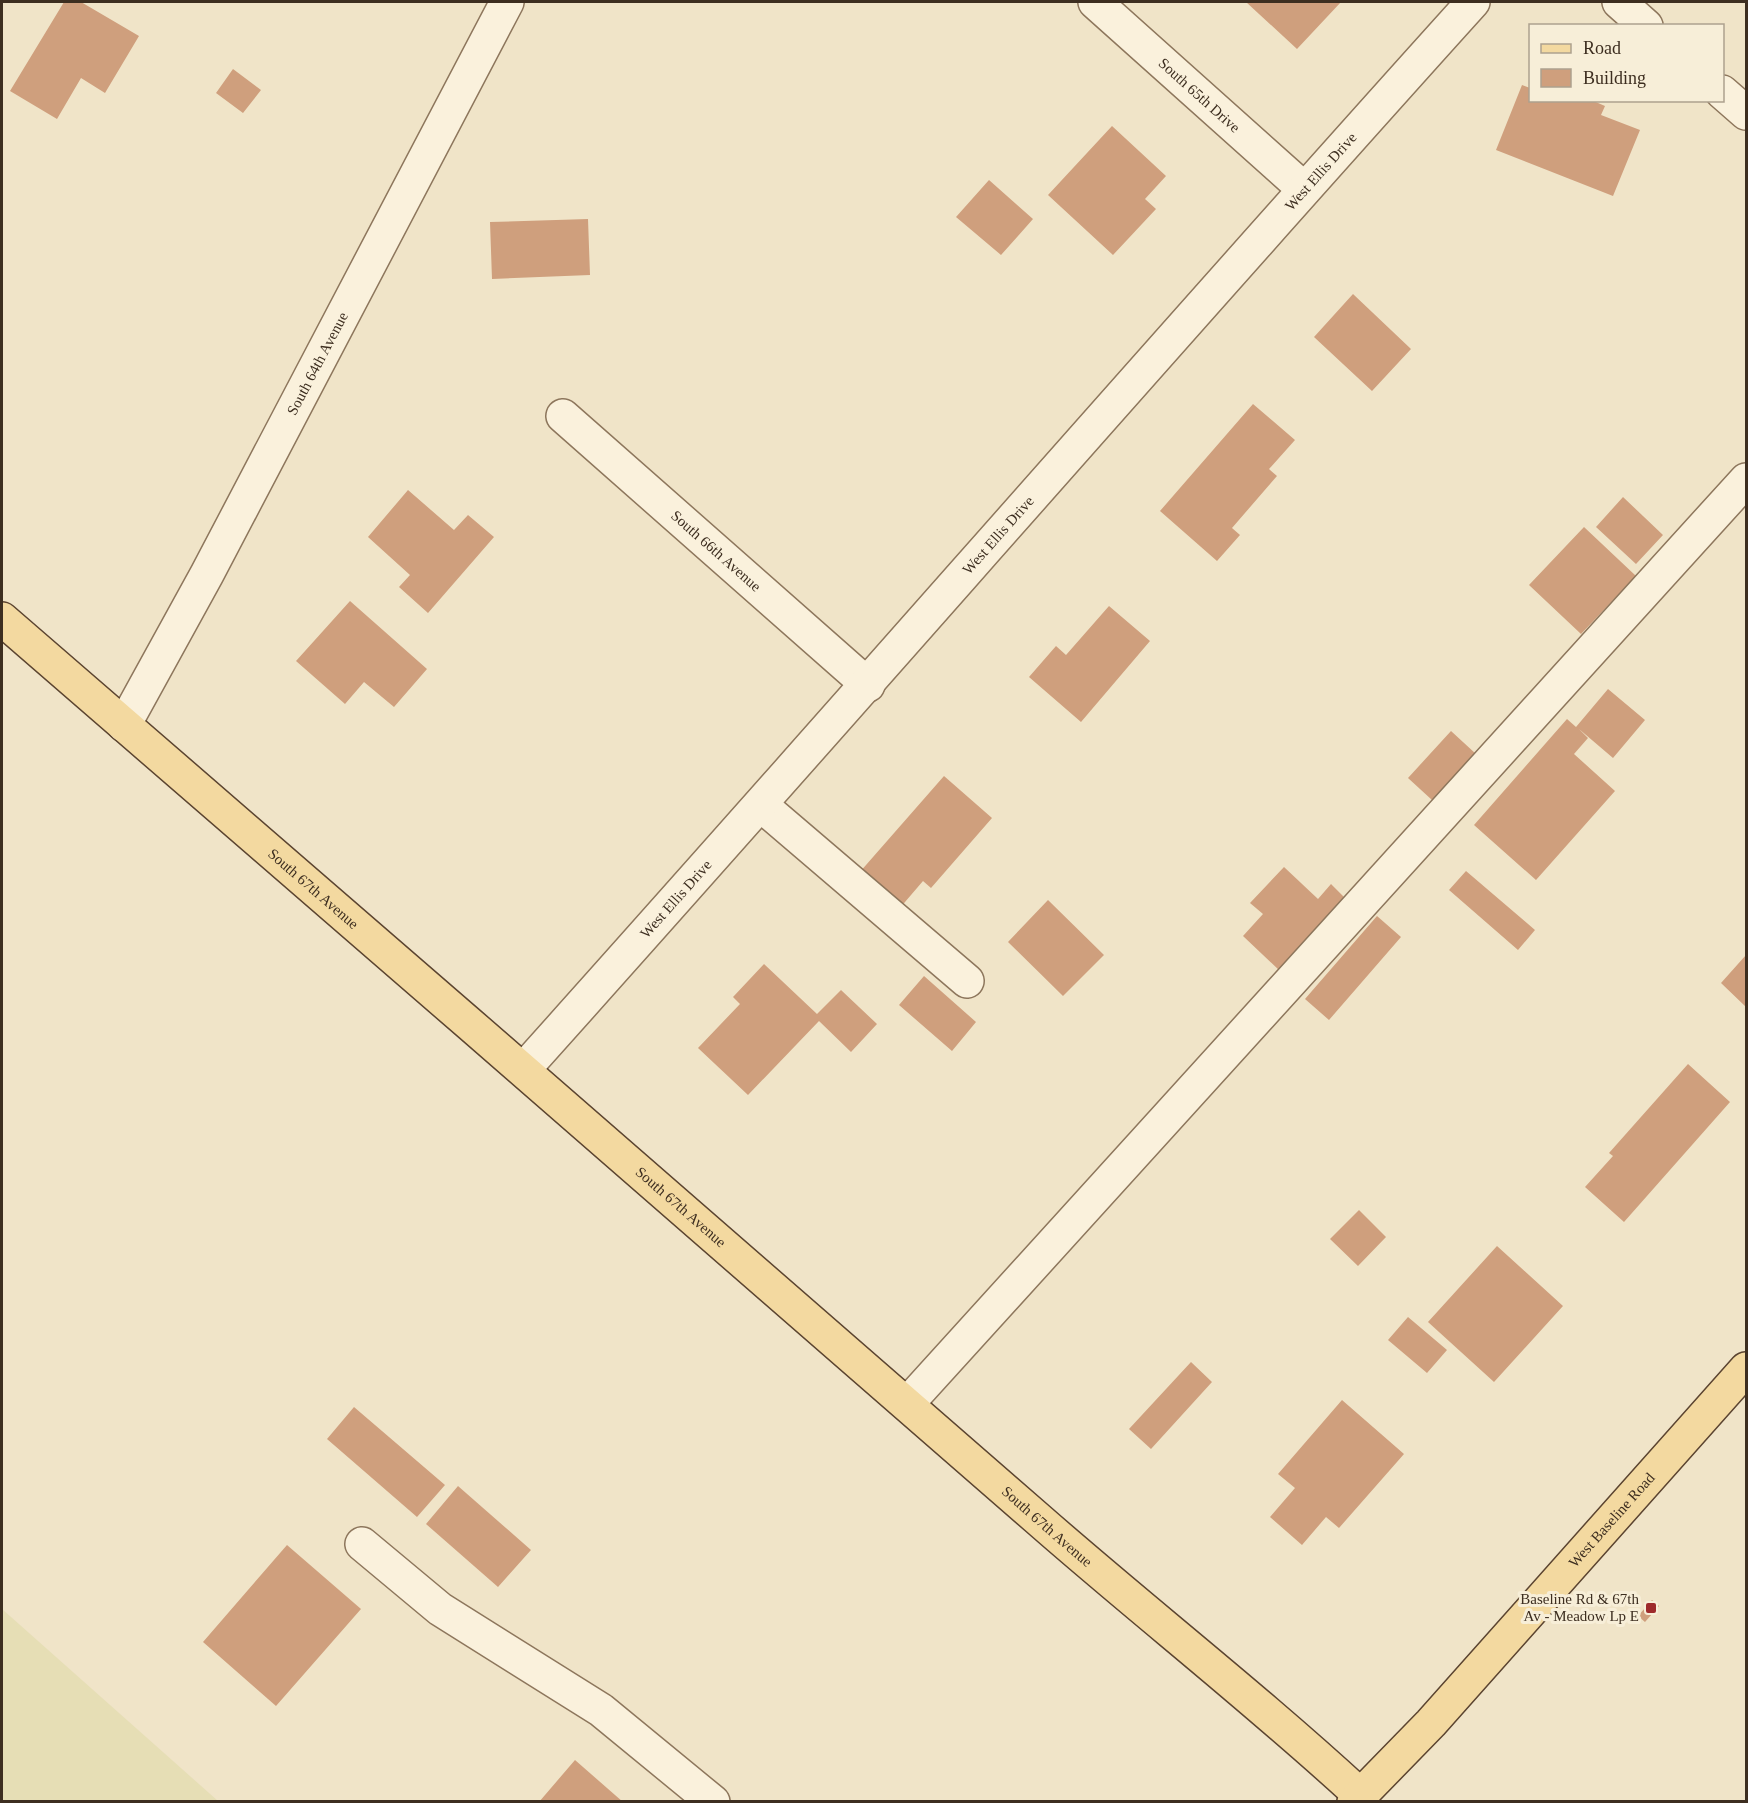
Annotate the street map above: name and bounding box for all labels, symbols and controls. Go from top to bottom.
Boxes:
legend [1529,24,1724,102]
text: Road [1583,38,1621,58]
street label: South 65th Drive [1155,55,1243,136]
text: Building [1583,68,1646,88]
street label: West Ellis Drive [1282,129,1360,214]
street label: South 64th Avenue [284,309,351,418]
street label: West Ellis Drive [959,493,1037,577]
street label: South 66th Avenue [668,507,764,595]
street label: South 67th Avenue [265,845,362,932]
street label: West Ellis Drive [637,857,715,941]
street label: South 67th Avenue [633,1164,729,1251]
street label: West Baseline Road [1566,1469,1658,1570]
street label: South 67th Avenue [999,1483,1095,1570]
place label: Baseline Rd & 67th Av - Meadow Lp E [1520,1591,1639,1624]
marker: Baseline Rd & 67th Av - Meadow Lp E [1644,1601,1658,1615]

